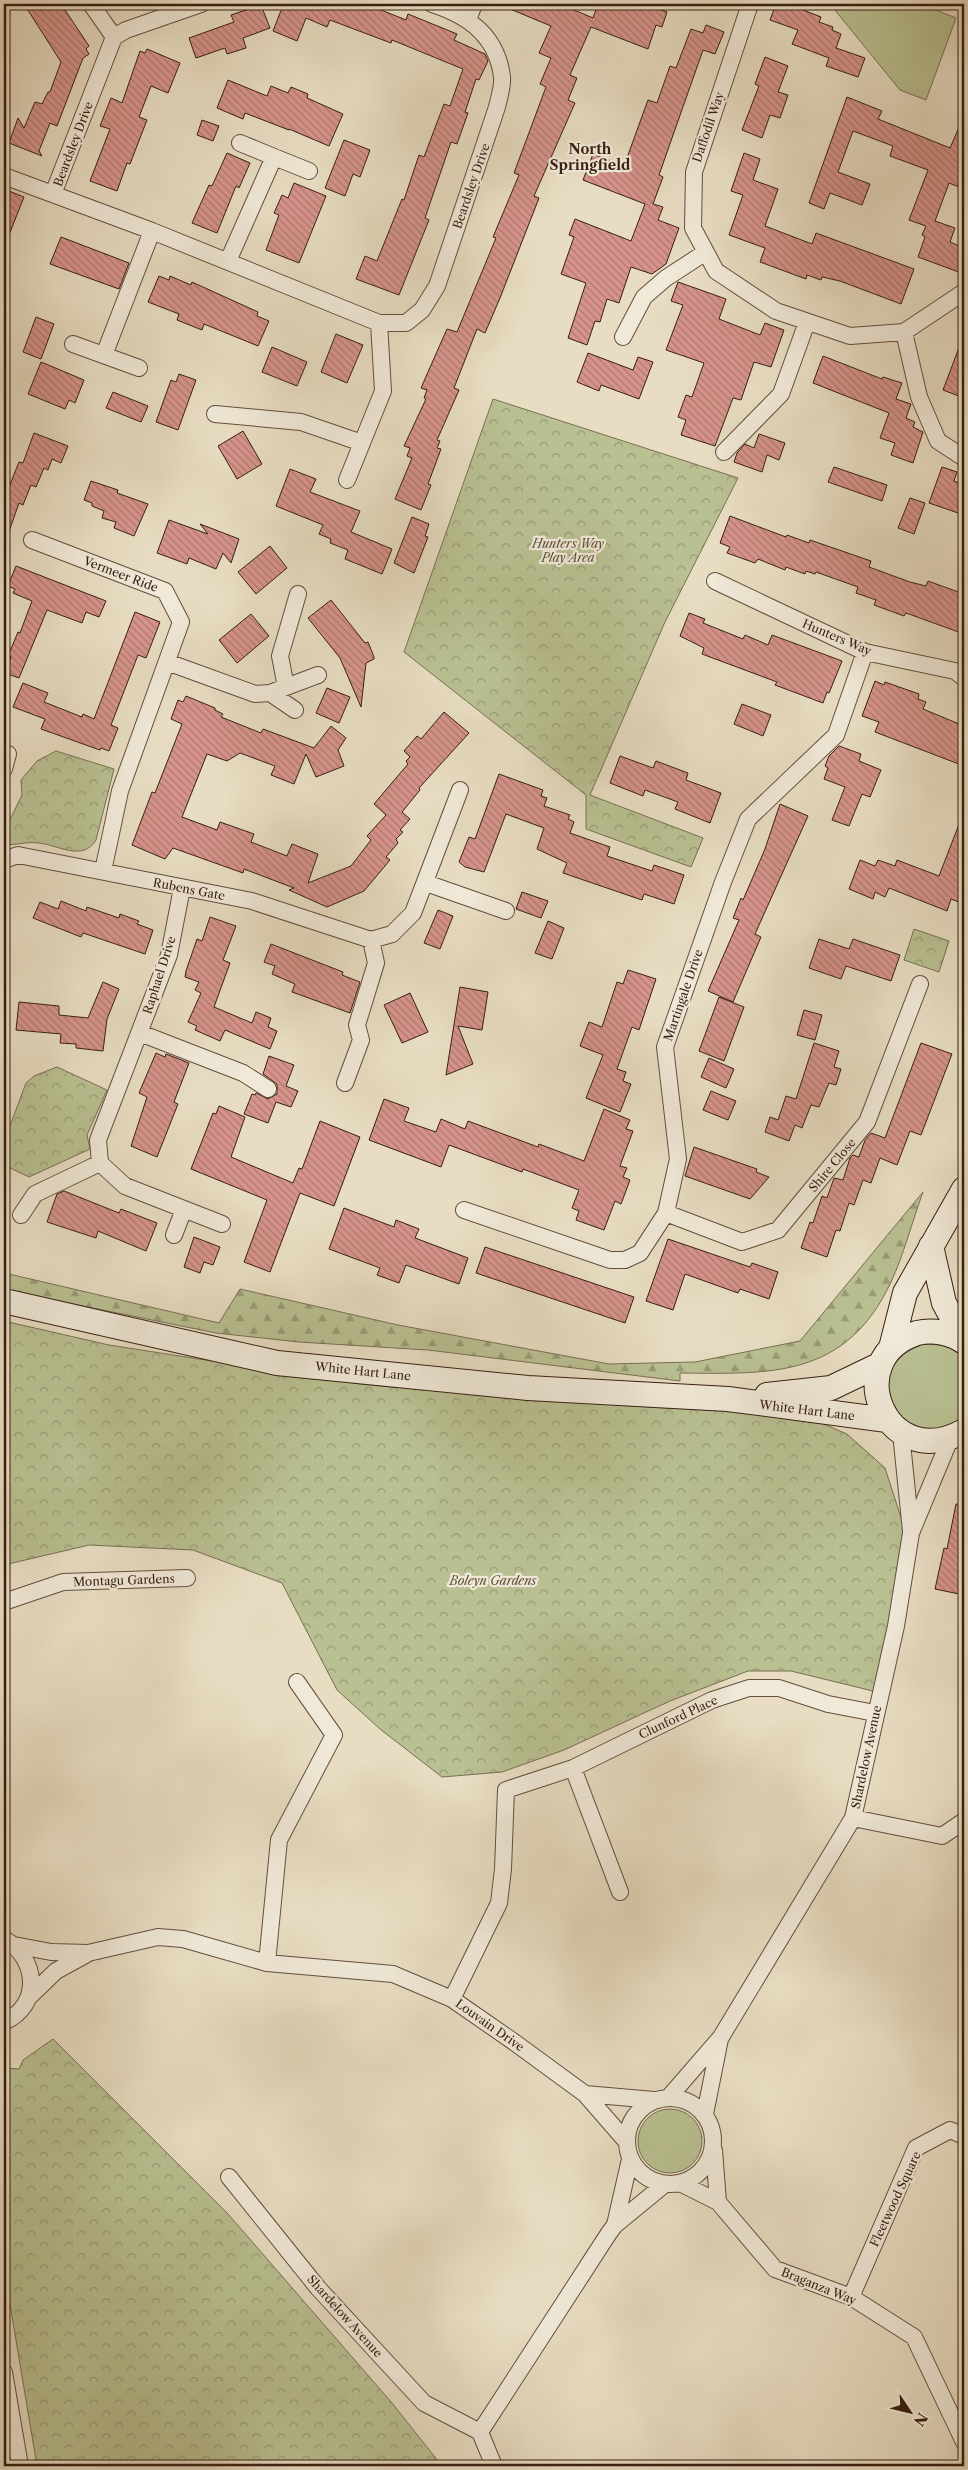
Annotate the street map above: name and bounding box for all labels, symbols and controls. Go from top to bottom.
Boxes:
street label: Daffodil Way [689,89,727,164]
street label: Beardsley Drive [50,99,96,189]
district label: North Springfield [550,140,631,174]
street label: Beardsley Drive [449,141,493,231]
park label: Hunters Way Play Area [531,536,604,565]
street label: Vermeer Ride [81,553,161,595]
street label: Hunters Way [800,616,874,658]
street label: Rubens Gate [152,875,227,903]
street label: Raphael Drive [139,934,179,1016]
street label: Martingale Drive [660,947,706,1043]
street label: Shire Close [805,1135,859,1195]
street label: White Hart Lane [313,1358,412,1384]
street label: White Hart Lane [757,1397,856,1423]
street label: Montagu Gardens [73,1571,175,1589]
park label: Boleyn Gardens [448,1573,537,1588]
street label: Clunford Place [636,1692,720,1742]
street label: Shardelow Avenue [848,1704,884,1810]
street label: Louvain Drive [453,1996,528,2054]
street label: Fleetwood Square [866,2149,924,2249]
street label: Braganza Way [779,2264,859,2308]
street label: Shardelow Avenue [304,2272,386,2360]
north arrow [886,2388,936,2438]
text: N [910,2409,932,2430]

